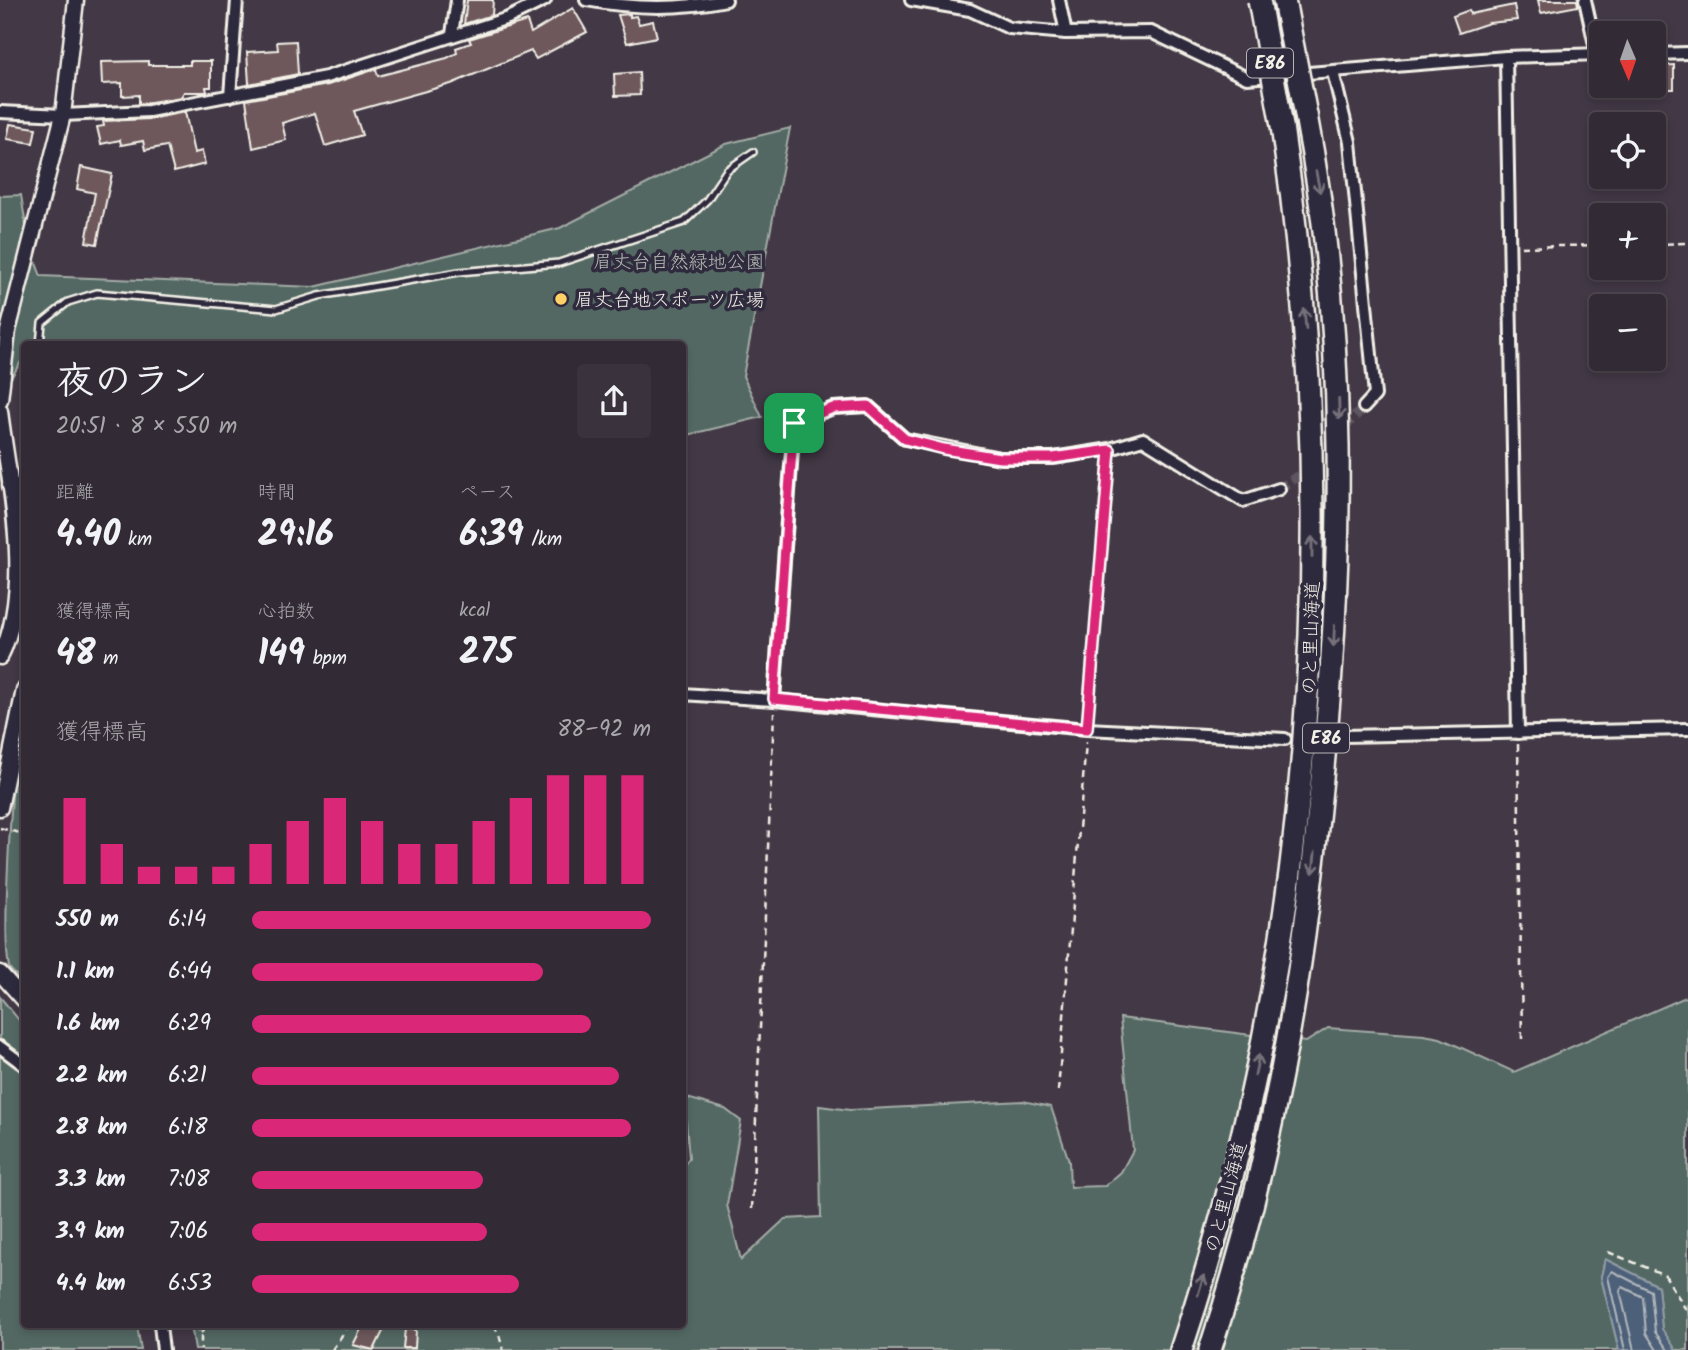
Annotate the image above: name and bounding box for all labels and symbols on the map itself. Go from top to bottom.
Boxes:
north arrow [1589,21,1666,98]
road number: E86 [1247,48,1293,78]
one-way arrow [1312,170,1326,193]
park label: 眉丈台自然緑地公園 [593,248,765,278]
place label: 眉丈台地スポーツ広場 [575,286,765,316]
marker: 眉丈台地スポーツ広場 [553,291,569,307]
one-way arrow [1298,309,1311,331]
pin [764,393,824,453]
one-way arrow [1332,397,1345,420]
one-way arrow [1305,536,1319,559]
street label: のと里山海道 [1295,581,1329,696]
one-way arrow [1327,624,1340,647]
road number: E86 [1303,724,1349,752]
one-way arrow [1307,851,1320,873]
one-way arrow [1251,1054,1265,1077]
street label: のと里山海道 [1198,1139,1256,1256]
one-way arrow [1195,1274,1208,1296]

